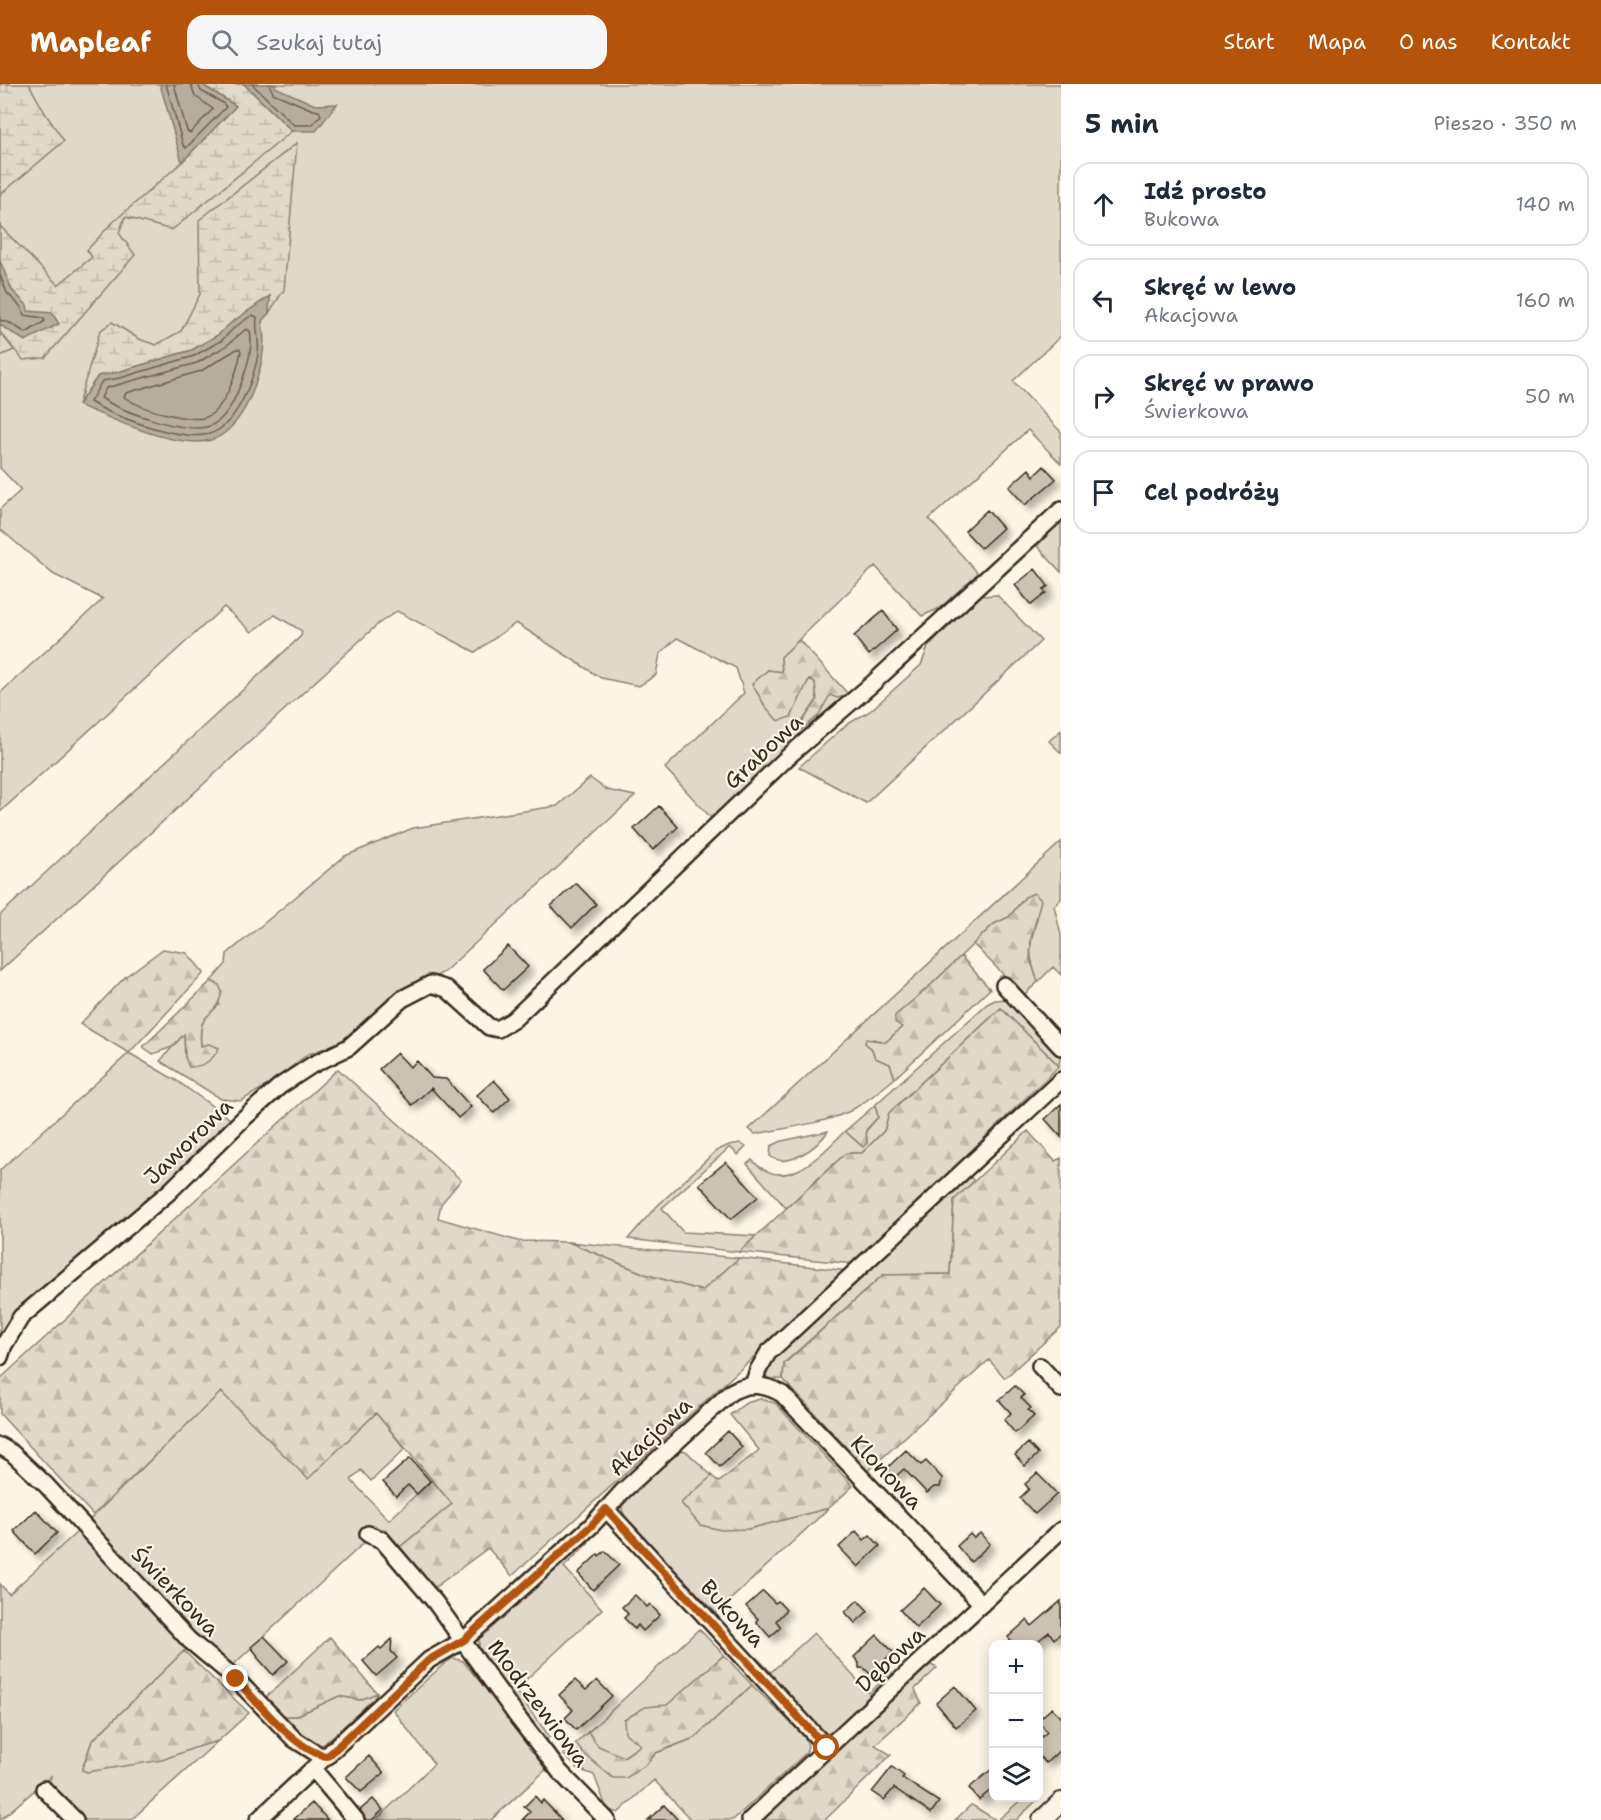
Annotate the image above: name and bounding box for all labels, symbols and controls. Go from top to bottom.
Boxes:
search box [187,15,607,69]
text: Mapleaf [30,23,151,61]
icon: search [208,26,241,59]
text: Szukaj tutaj [256,28,382,57]
text: Start [1224,28,1275,56]
text: Mapa [1308,28,1366,56]
text: O nas [1399,28,1458,56]
text: Kontakt [1491,28,1571,56]
text: 5 min [1085,106,1159,141]
text: Pieszo · 350 m [1433,110,1577,136]
text: Idź prosto [1144,177,1267,206]
icon: ahead [1087,188,1120,221]
text: 140 m [1516,191,1575,217]
text: Bukowa [1144,206,1219,232]
text: Skręć w lewo [1144,273,1296,302]
icon: left [1087,284,1120,317]
text: 160 m [1516,287,1575,313]
text: Akacjowa [1144,302,1238,328]
text: Skręć w prawo [1144,369,1314,398]
icon: right [1087,380,1120,413]
text: 50 m [1525,383,1575,409]
text: Świerkowa [1144,398,1248,424]
icon: arrive [1087,476,1120,509]
text: Cel podróży [1144,478,1280,507]
street label: Grabowa [718,707,809,795]
street label: Jaworowa [138,1091,239,1191]
street label: Akacjowa [603,1390,698,1482]
street label: Klonowa [844,1429,929,1516]
street label: Świerkowa [125,1540,226,1643]
street label: Bukowa [694,1573,772,1654]
street label: Dębowa [849,1620,932,1699]
street label: Modrzewiowa [481,1634,596,1773]
map controls [989,1640,1043,1802]
button: + [989,1640,1043,1694]
route end [222,1665,248,1691]
button: − [989,1694,1043,1748]
route start [813,1734,839,1760]
button: layers [989,1748,1043,1802]

